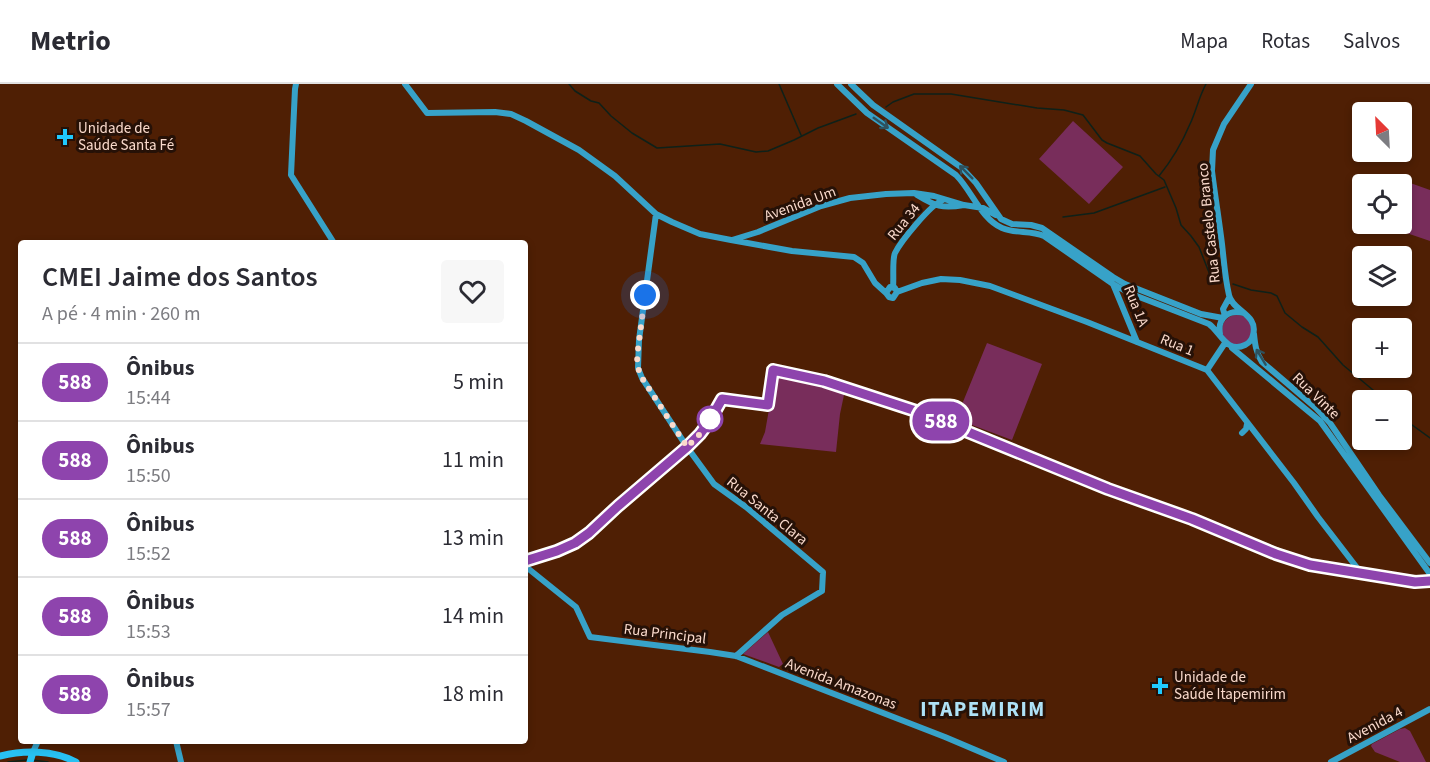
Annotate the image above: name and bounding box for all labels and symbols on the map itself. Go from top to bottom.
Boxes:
north arrow [1352,102,1412,162]
one-way arrow [872,116,888,129]
place label: Unidade de Saúde Santa Fé [78,118,174,156]
marker: Unidade de Saúde Santa Fé [56,128,74,146]
street label: Rua Castelo Branco [1192,162,1226,284]
one-way arrow [959,165,974,179]
street label: Avenida Um [761,181,839,227]
street label: Rua 34 [883,199,926,245]
your location [630,280,660,310]
street label: Rua 1A [1118,282,1154,331]
street label: Rua 1 [1157,329,1197,361]
one-way arrow [1255,348,1267,365]
street label: Rua Vinte [1287,368,1345,424]
line badge: 588 [906,402,976,440]
unlabelled marker [697,406,723,432]
street label: Rua Santa Clara [722,472,812,550]
street label: Rua Principal [623,619,708,649]
street label: Avenida Amazonas [782,653,900,715]
place label: Unidade de Saúde Itapemirim [1174,667,1286,705]
marker: Unidade de Saúde Itapemirim [1151,677,1169,695]
district label: ITAPEMIRIM [920,694,1046,724]
street label: Avenida 4 [1343,701,1407,749]

